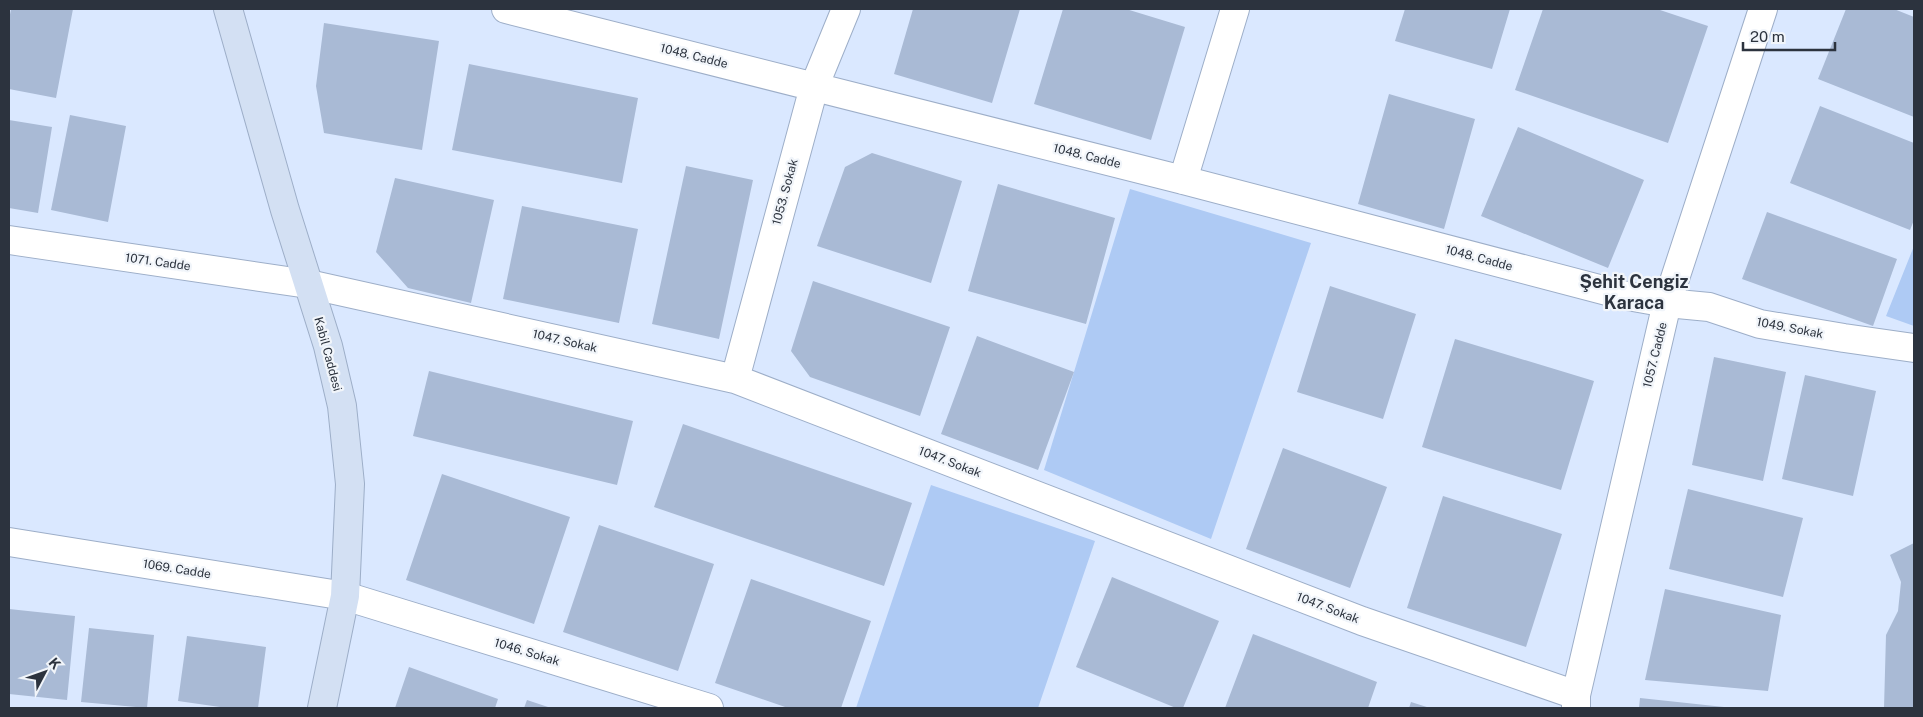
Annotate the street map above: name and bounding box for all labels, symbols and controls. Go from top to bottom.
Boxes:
scale bar [1743,20,1836,52]
text: 20 m [1750,28,1785,45]
street label: 1048. Cadde [659,41,729,71]
street label: 1048. Cadde [1052,141,1122,171]
street label: 1053. Sokak [769,157,801,227]
street label: 1048. Cadde [1444,242,1514,274]
street label: 1071. Cadde [124,250,192,274]
district label: Şehit Cengiz Karaca [1580,271,1688,313]
street label: Kabil Caddesi [311,315,345,393]
street label: 1049. Sokak [1756,315,1825,341]
street label: 1057. Cadde [1640,321,1670,389]
street label: 1047. Sokak [531,327,599,355]
street label: 1047. Sokak [917,444,983,480]
street label: 1069. Cadde [142,557,212,581]
street label: 1047. Sokak [1295,590,1361,626]
street label: 1046. Sokak [493,635,562,669]
north arrow [20,647,70,697]
text: K [45,654,64,673]

